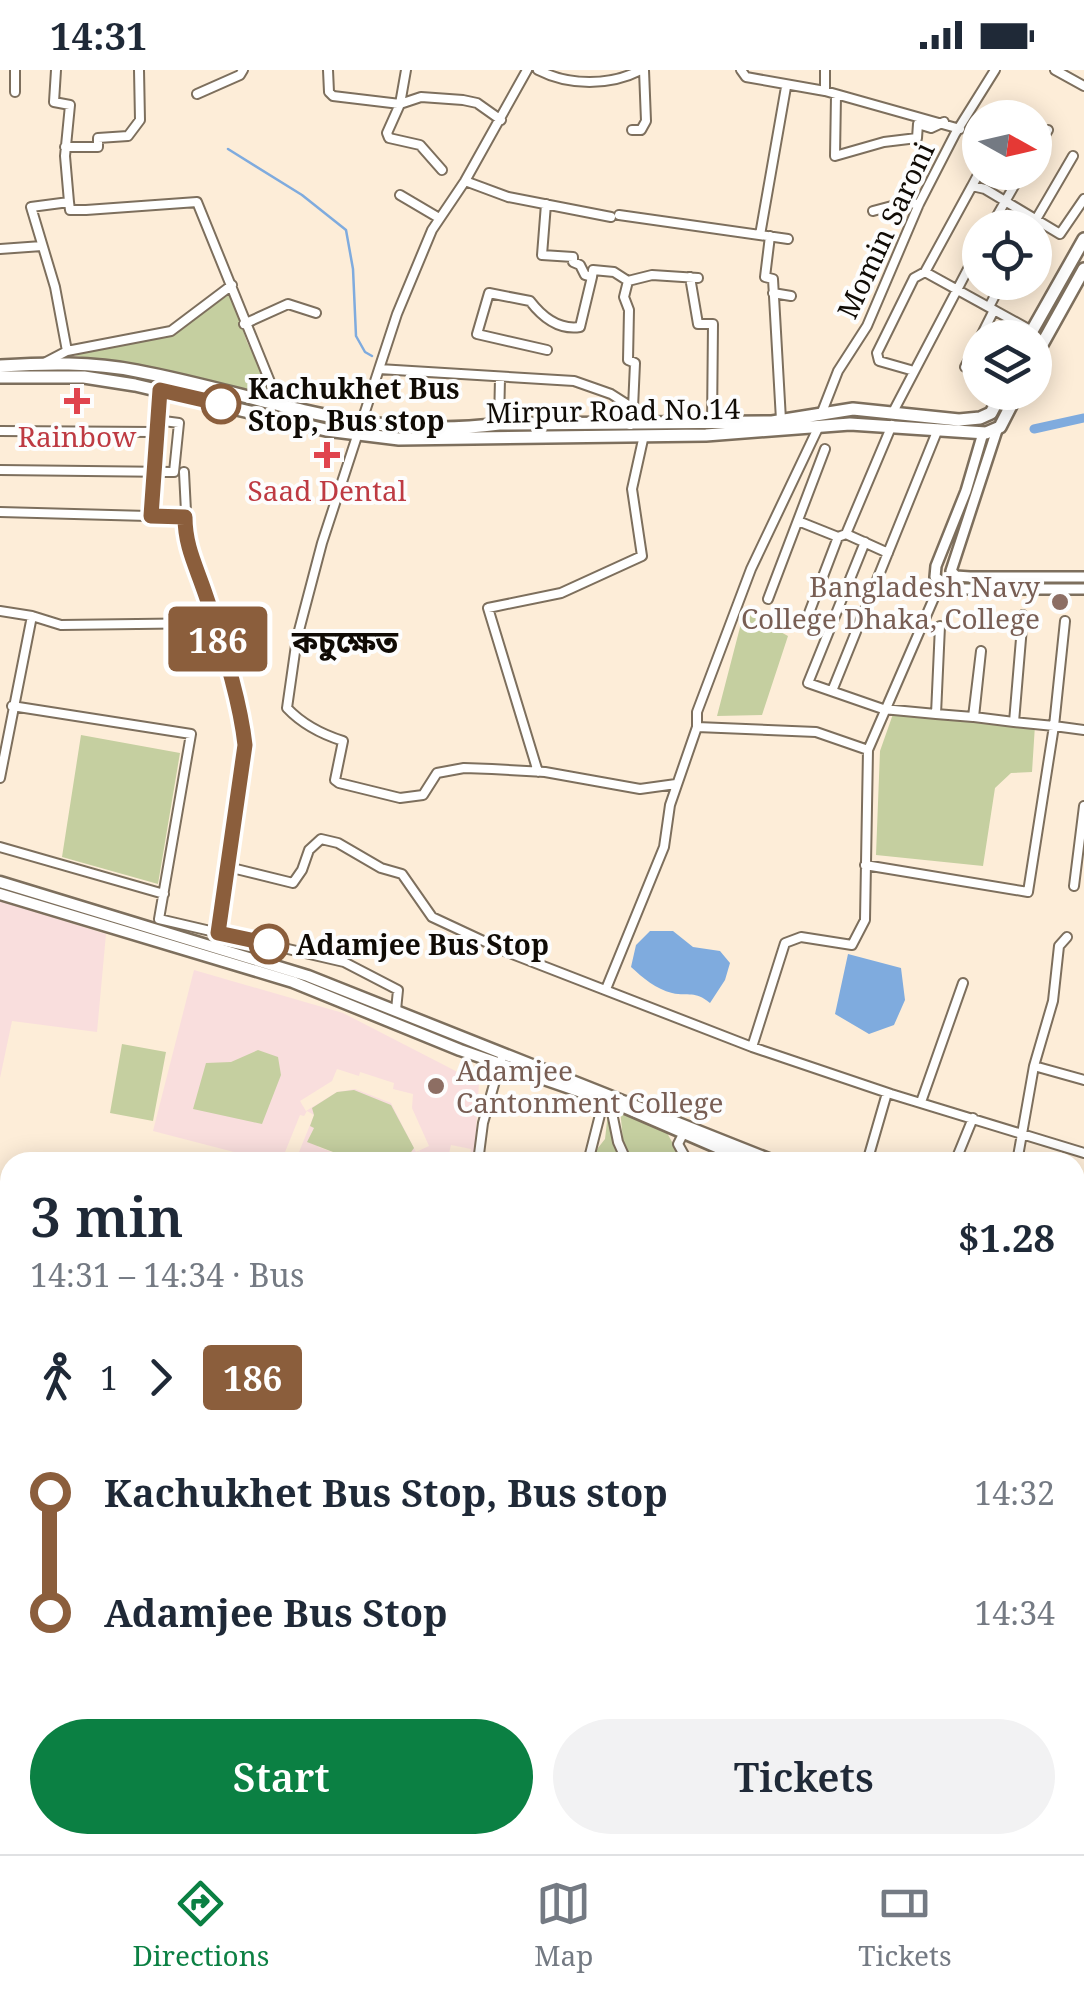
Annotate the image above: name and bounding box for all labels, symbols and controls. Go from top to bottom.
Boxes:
text: 14:31 [50,9,147,61]
north arrow [962,100,1052,190]
map controls [962,100,1052,410]
street label: Momin Saroni [828,136,942,324]
button: locate [962,210,1052,300]
button: layers [962,320,1052,410]
place label: Kachukhet Bus Stop, Bus stop [248,369,460,439]
marker: Kachukhet Bus Stop, Bus stop [202,385,240,423]
marker: Rainbow [64,388,90,414]
street label: Mirpur Road No.14 [485,389,741,431]
place label: Rainbow [18,417,137,455]
marker: Saad Dental [314,442,340,468]
place label: Saad Dental [248,471,407,509]
place label: Bangladesh Navy College Dhaka, College [741,567,1040,637]
marker: Bangladesh Navy College Dhaka, College [1049,591,1071,613]
line badge: 186 [160,606,276,672]
text: 186 [188,616,248,663]
district label: কচুক্ষেত [291,619,399,662]
marker: Adamjee Bus Stop [250,925,288,963]
place label: Adamjee Bus Stop [296,925,549,963]
place label: Adamjee Cantonment College [456,1051,723,1121]
marker: Adamjee Cantonment College [425,1075,447,1097]
text: 3 min [30,1178,184,1253]
text: $1.28 [958,1211,1055,1263]
text: 14:31 – 14:34 · Bus [30,1253,304,1296]
icon: walk [30,1350,85,1405]
icon: forward [133,1350,188,1405]
text: 186 [223,1354,282,1401]
text: 1 [100,1356,118,1399]
text: Kachukhet Bus Stop, Bus stop [104,1466,668,1518]
text: 14:32 [974,1471,1055,1514]
text: Adamjee Bus Stop [104,1586,448,1638]
text: 14:34 [974,1591,1055,1634]
button: Start [30,1719,533,1834]
button: Tickets [553,1719,1055,1834]
tab: Directions [132,1876,269,1974]
tab: Map [534,1876,593,1974]
tab: Tickets [858,1876,952,1974]

